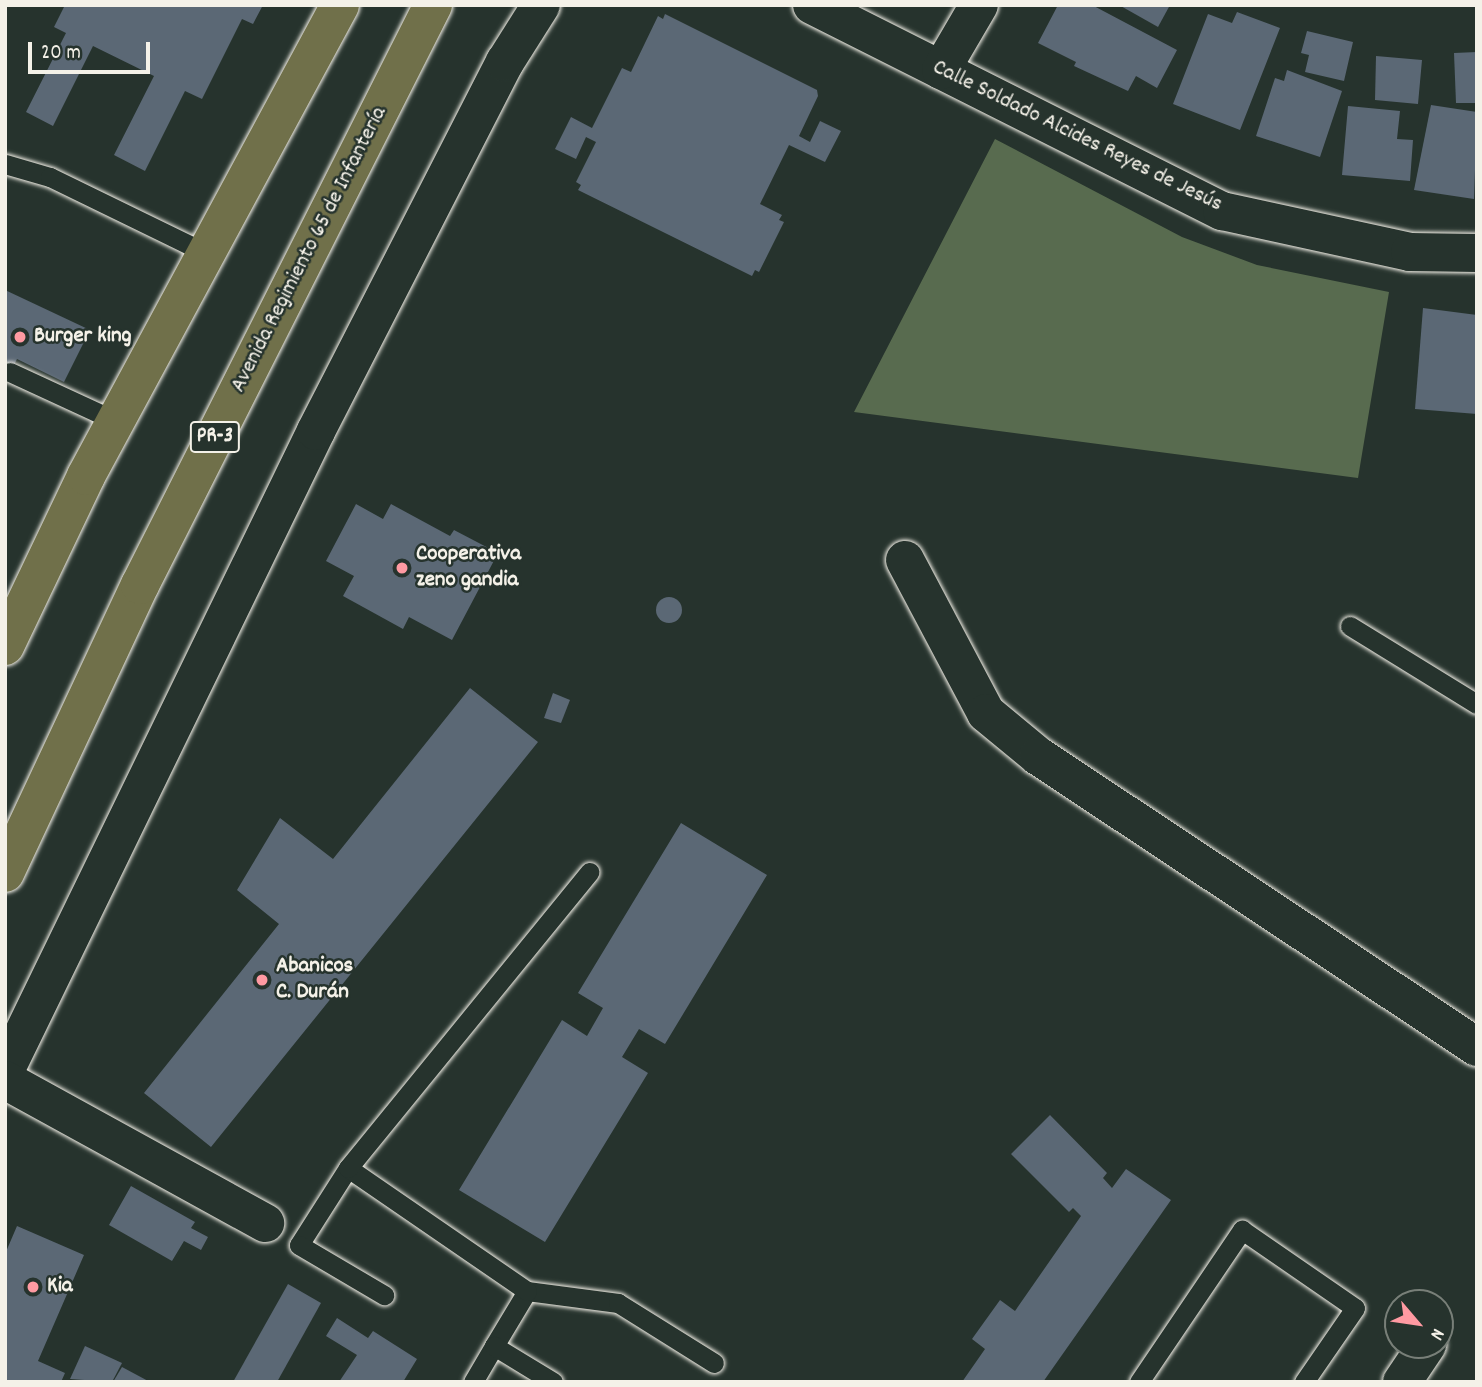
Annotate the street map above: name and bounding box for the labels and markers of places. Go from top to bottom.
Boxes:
place label: Burger king [34,323,132,351]
marker: Burger king [12,329,28,345]
place label: Cooperativa zeno gandia [416,541,521,595]
marker: Cooperativa zeno gandia [394,560,410,576]
place label: Abanicos C. Durán [276,953,353,1007]
marker: Abanicos C. Durán [254,972,270,988]
place label: Kia [47,1273,73,1301]
marker: Kia [25,1279,41,1295]

